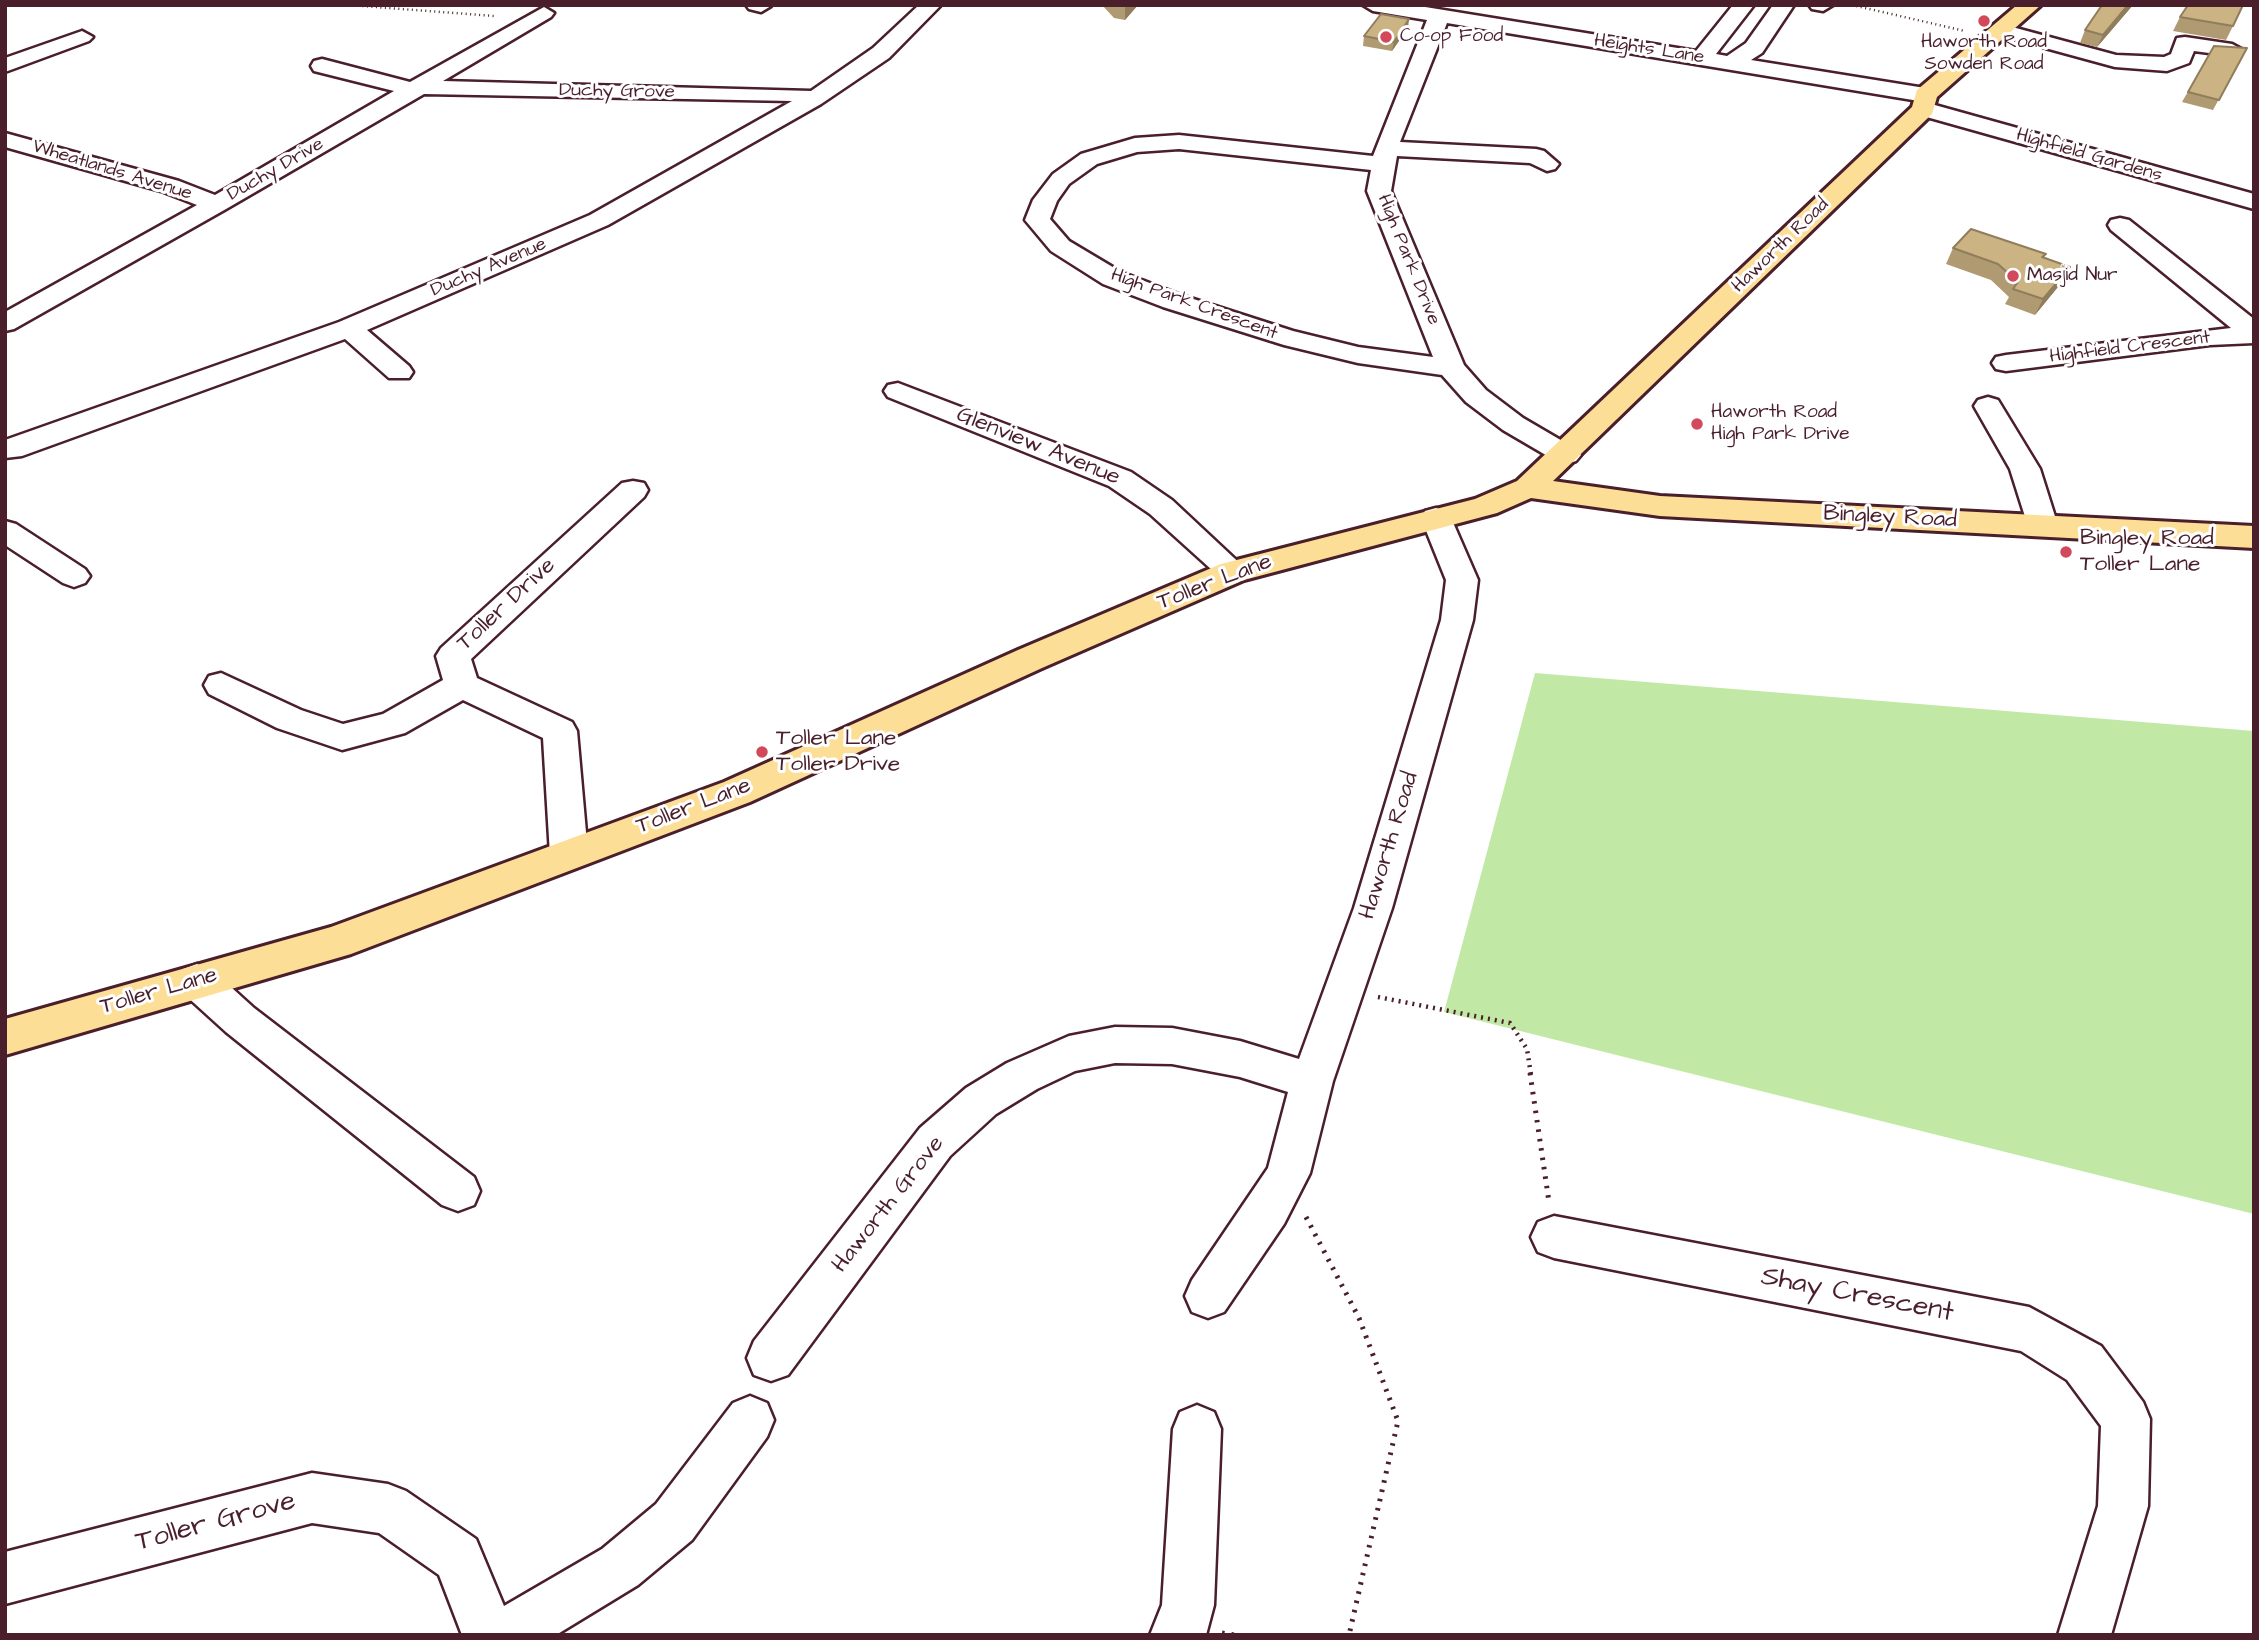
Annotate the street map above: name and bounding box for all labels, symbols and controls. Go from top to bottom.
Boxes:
marker: Haworth Road Sowden Road [1976,13,1992,29]
place label: Co-op Food [1400,26,1503,48]
marker: Co-op Food [1378,29,1394,45]
street label: Heights Lane [1592,30,1706,70]
place label: Haworth Road Sowden Road [1921,32,2047,76]
street label: Duchy Grove [559,80,675,104]
street label: Highfield Gardens [2013,124,2165,188]
street label: Duchy Drive [224,133,328,207]
street label: Wheatlands Avenue [29,136,195,206]
street label: High Park Drive [1371,191,1445,329]
street label: Haworth Road [1728,194,1834,298]
street label: Duchy Avenue [428,233,550,303]
street label: High Park Crescent [1107,264,1281,346]
place label: Masjid Nur [2027,265,2118,287]
marker: Masjid Nur [2005,268,2021,284]
street label: Highfield Crescent [2048,327,2212,369]
street label: Glenview Avenue [952,402,1124,492]
place label: Haworth Road High Park Drive [1711,402,1850,446]
marker: Haworth Road High Park Drive [1689,416,1705,432]
street label: Bingley Road [1822,501,1958,535]
place label: Bingley Road Toller Lane [2080,525,2214,579]
marker: Bingley Road Toller Lane [2058,544,2074,560]
street label: Toller Lane [1154,549,1276,617]
street label: Toller Drive [452,553,562,657]
place label: Toller Lane Toller Drive [776,725,900,779]
marker: Toller Lane Toller Drive [754,744,770,760]
street label: Haworth Road [1354,769,1426,923]
street label: Toller Lane [633,773,755,841]
street label: Toller Lane [97,962,221,1022]
street label: Haworth Grove [827,1131,951,1279]
street label: Shay Crescent [1758,1261,1956,1331]
street label: Toller Grove [132,1486,300,1560]

